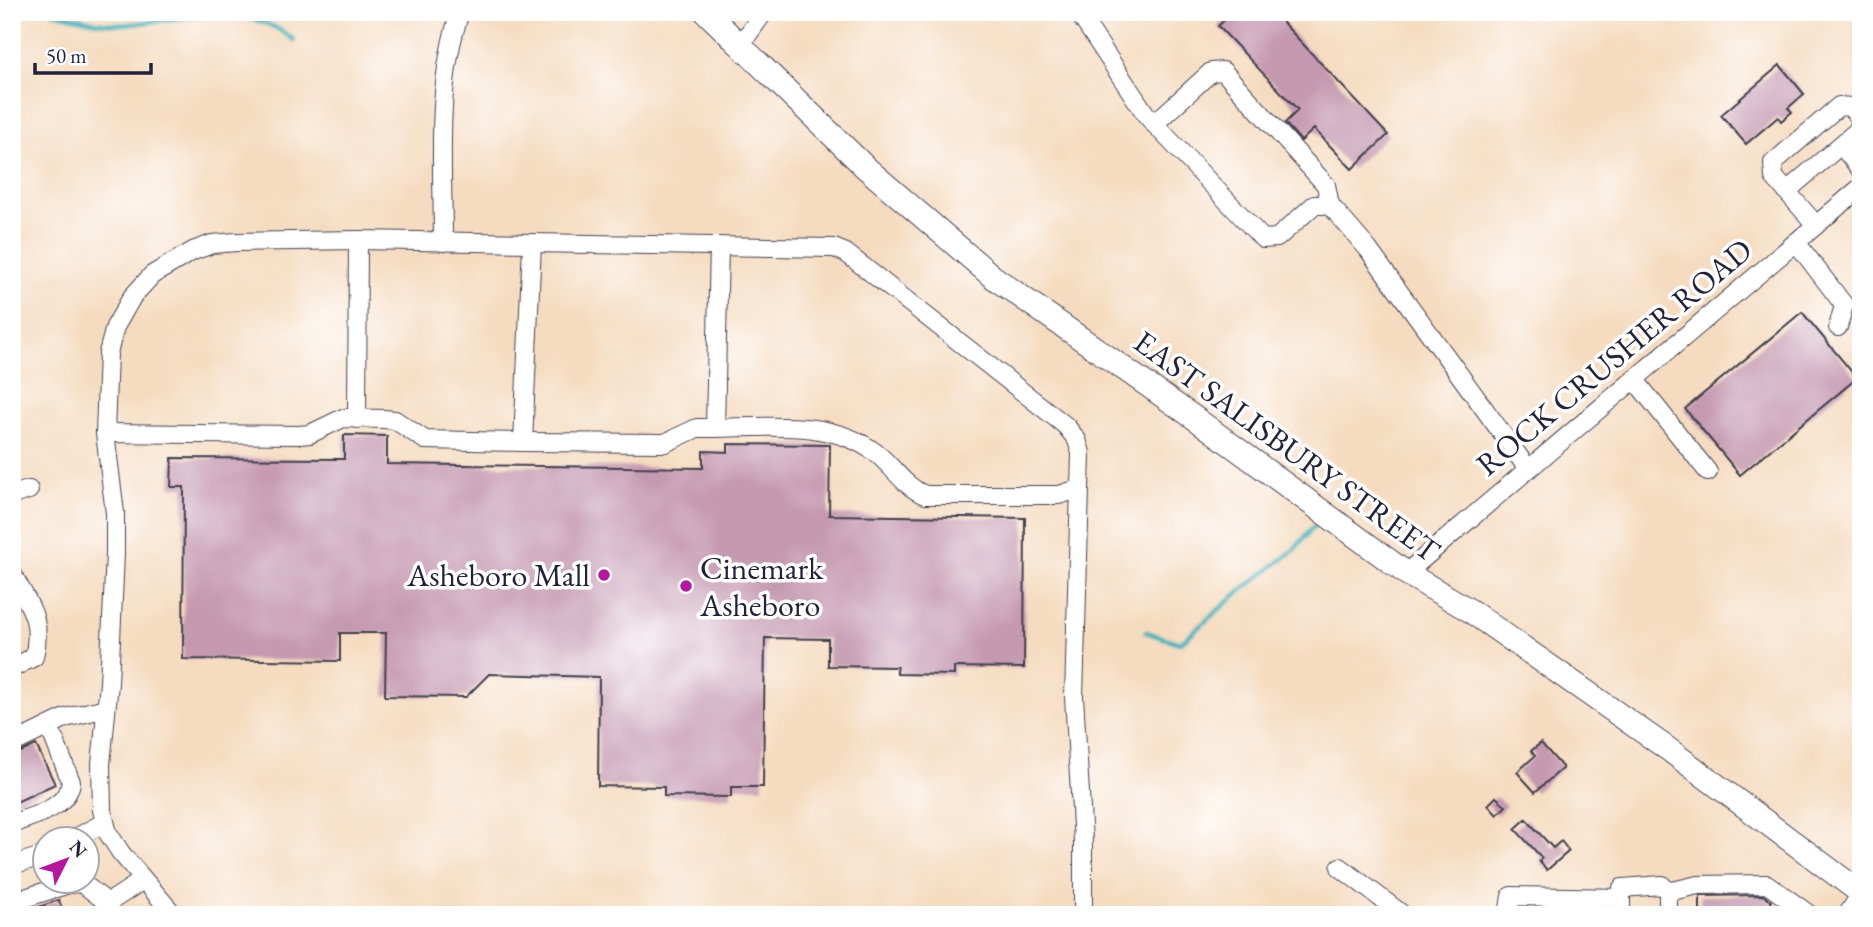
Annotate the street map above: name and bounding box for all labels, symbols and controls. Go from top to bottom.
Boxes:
scale bar [35,32,150,76]
text: 50 m [46,42,87,69]
street label: ROCK CRUSHER ROAD [1467,229,1761,485]
street label: EAST SALISBURY STREET [1126,321,1449,572]
place label: Cinemark Asheboro [699,547,824,626]
place label: Asheboro Mall [406,554,590,596]
marker: Asheboro Mall [596,567,612,583]
marker: Cinemark Asheboro [678,578,694,594]
north arrow [32,825,102,895]
text: N [64,835,93,864]

